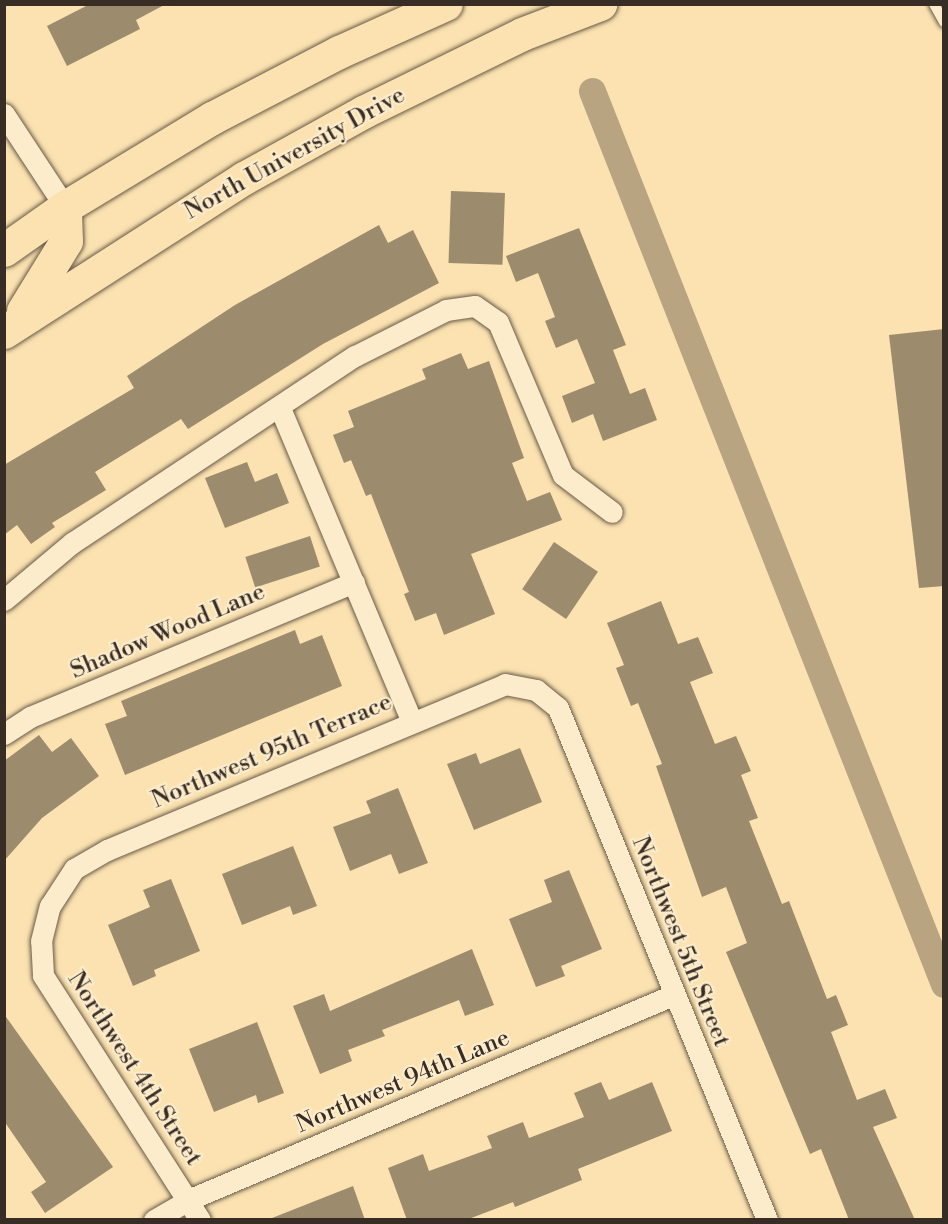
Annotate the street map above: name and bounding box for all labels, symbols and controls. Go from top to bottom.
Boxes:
street label: North University Drive [180,81,410,227]
street label: Shadow Wood Lane [66,578,270,686]
street label: Northwest 95th Terrace [148,688,396,816]
street label: Northwest 5th Street [625,833,735,1051]
street label: Northwest 4th Street [61,967,207,1171]
street label: Northwest 94th Lane [292,1024,514,1140]

